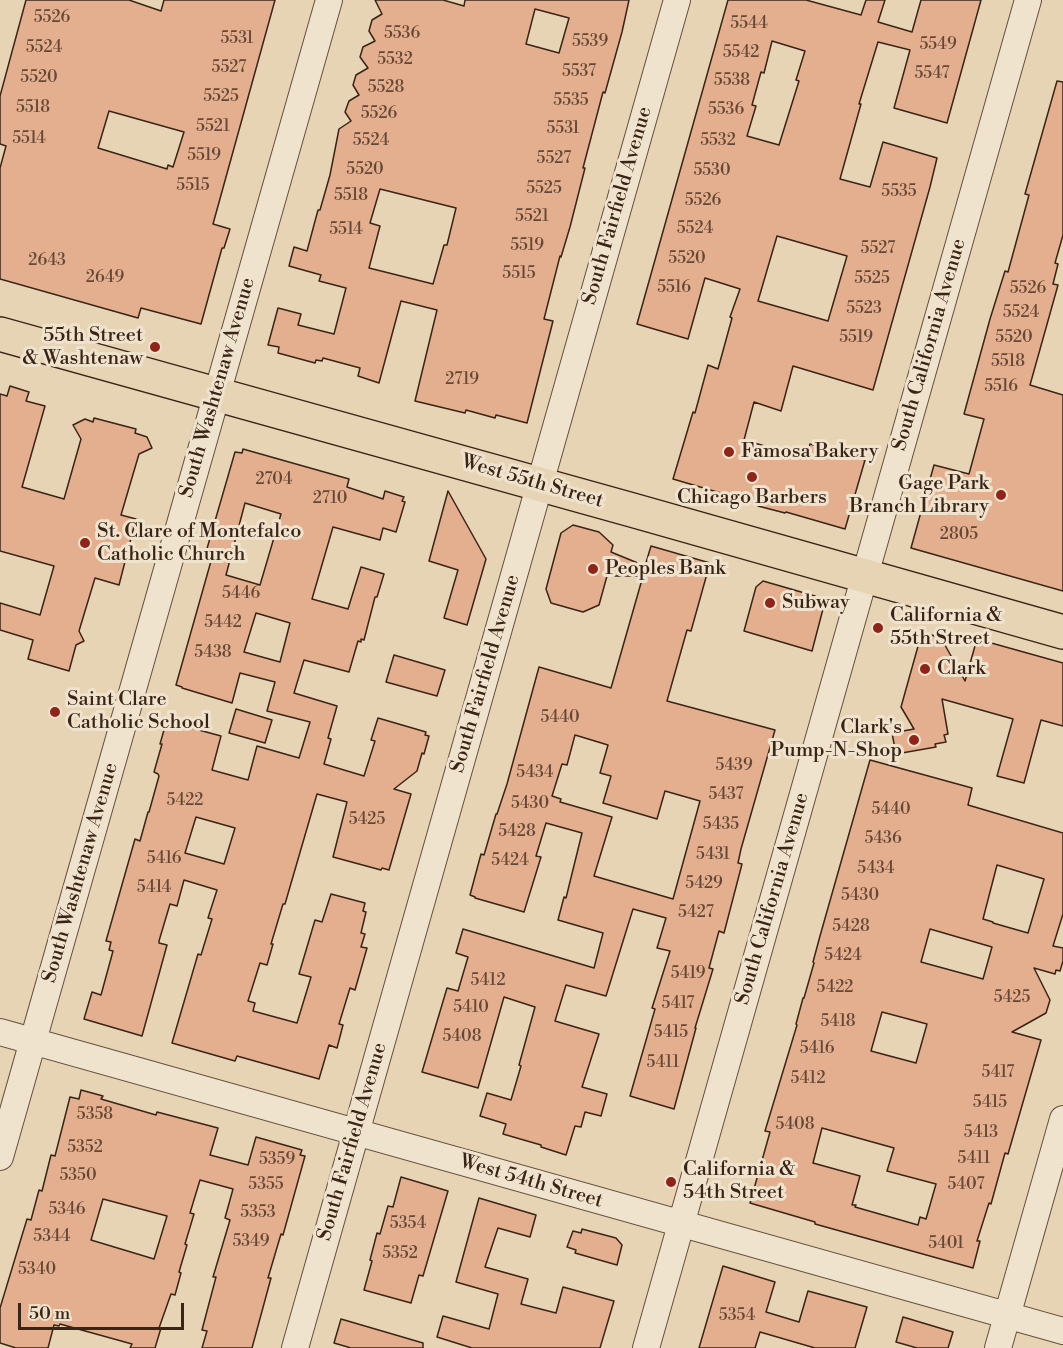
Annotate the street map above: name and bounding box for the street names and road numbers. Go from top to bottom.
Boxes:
street label: South Fairfield Avenue [578,104,658,308]
street label: South California Avenue [888,236,972,454]
street label: South Washtenaw Avenue [175,275,261,501]
street label: West 55th Street [458,450,606,514]
street label: South Fairfield Avenue [446,572,526,776]
street label: South Washtenaw Avenue [38,760,124,986]
street label: South California Avenue [731,790,815,1008]
street label: South Fairfield Avenue [313,1040,393,1244]
street label: West 54th Street [457,1150,605,1214]

